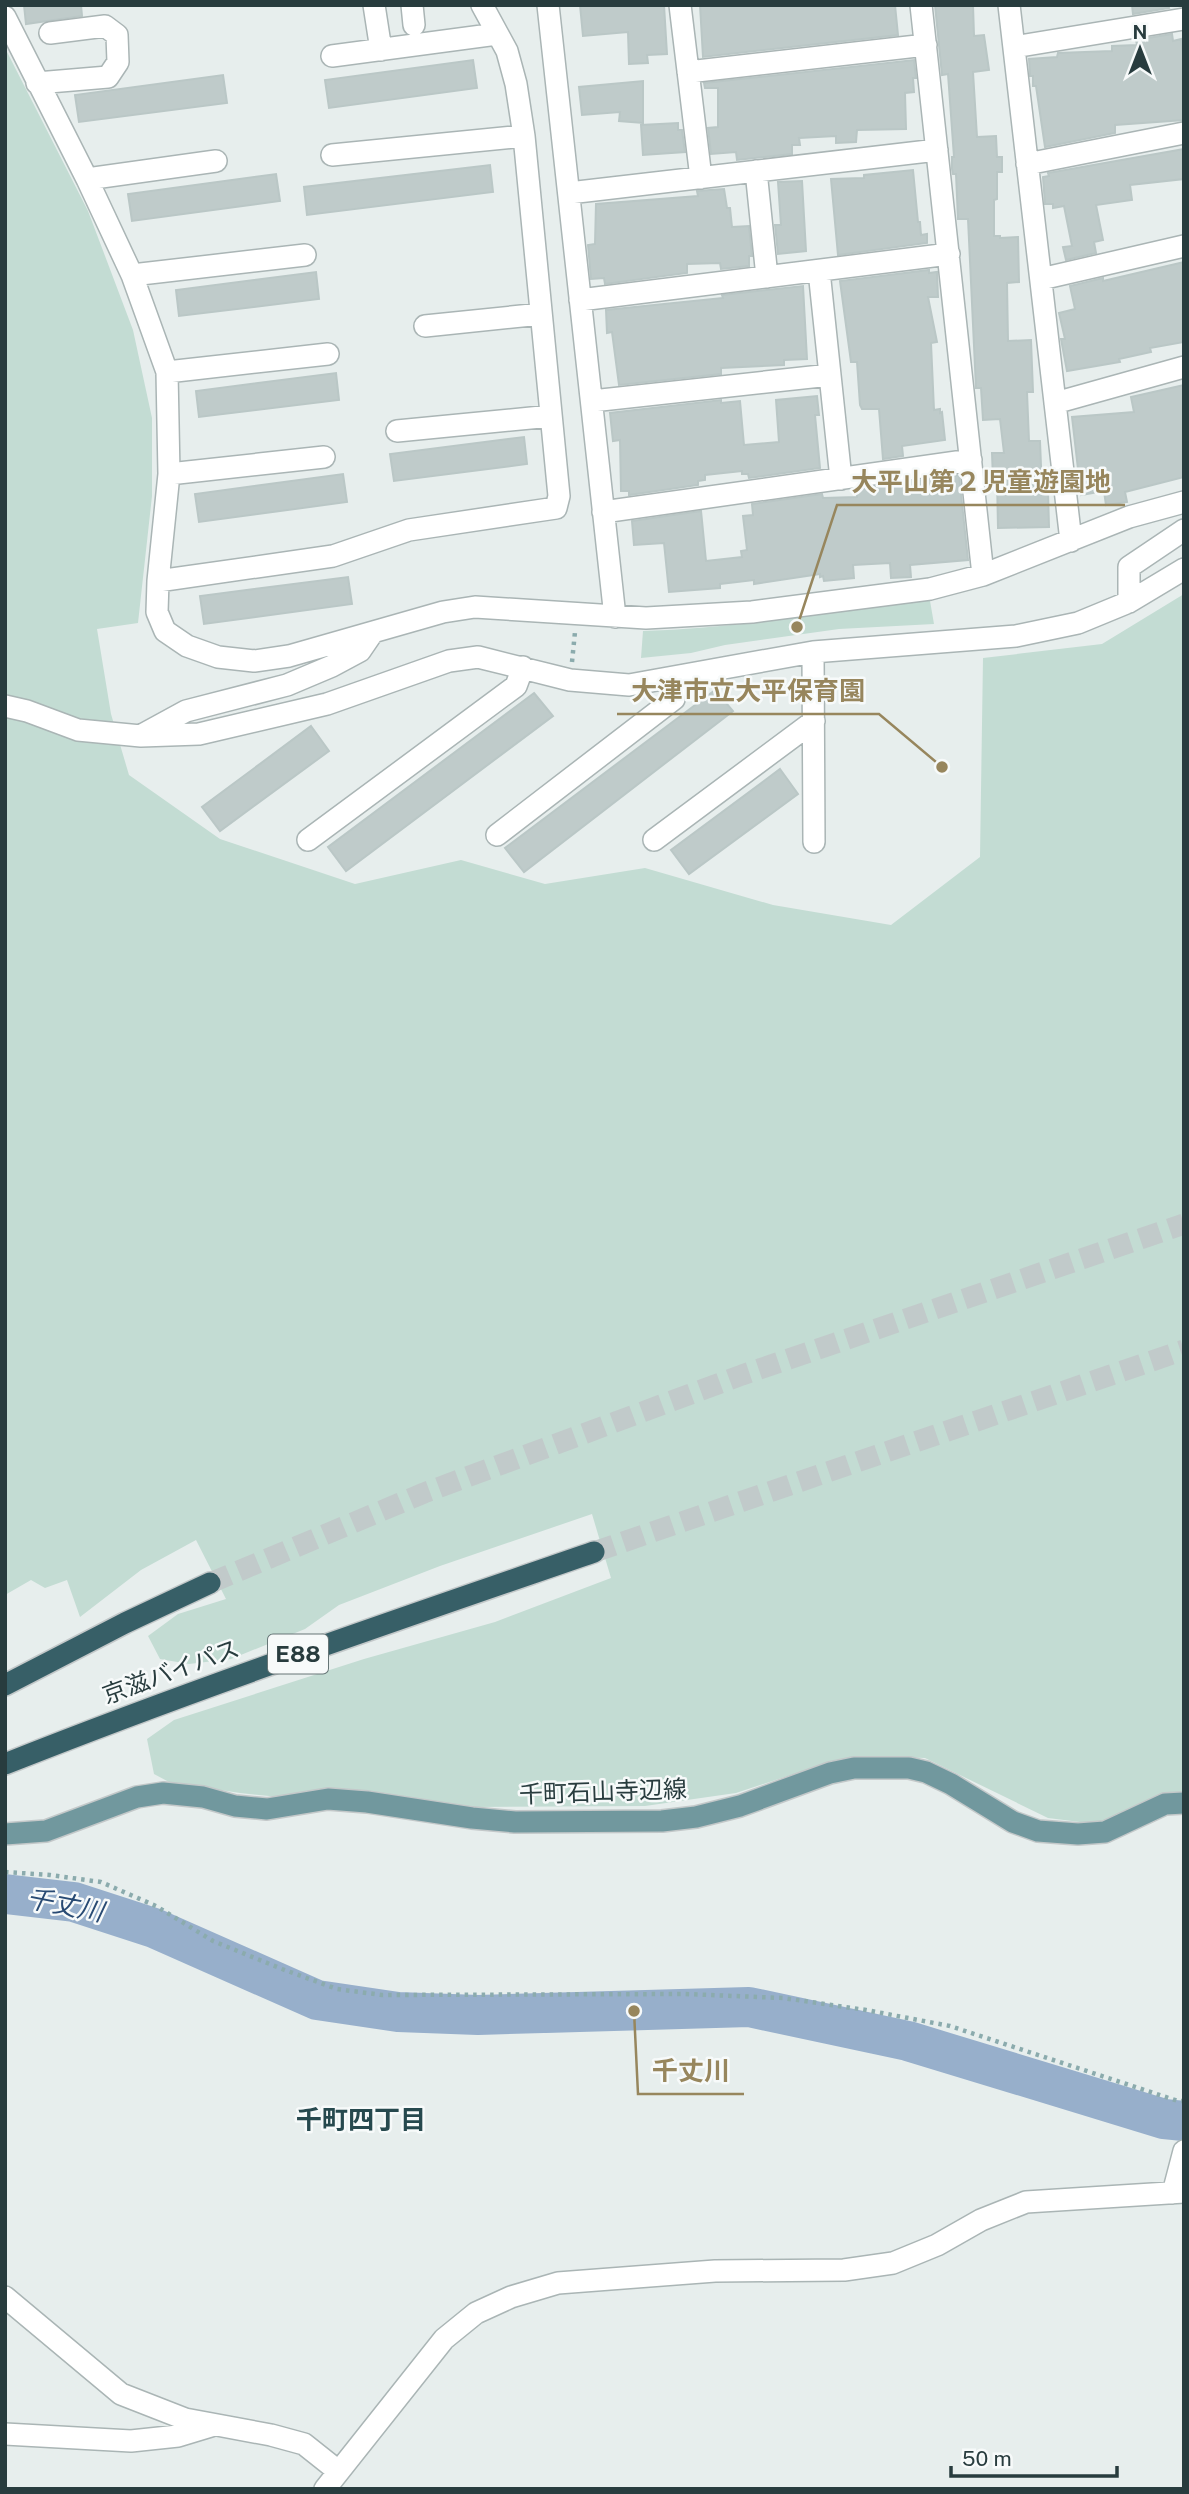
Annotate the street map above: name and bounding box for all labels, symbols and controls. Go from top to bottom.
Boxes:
north arrow [1105,14,1175,84]
text: N [1133,21,1147,43]
callout: 大平山第２児童遊園地 [837,458,1125,505]
text: 大平山第２児童遊園地 [851,466,1111,497]
callout: 大津市立大平保育園 [617,667,879,714]
text: 大津市立大平保育園 [631,675,865,706]
street label: 京滋バイパス [98,1633,243,1709]
road number: E88 [268,1634,328,1674]
street label: 千町石山寺辺線 [519,1774,687,1808]
water label: 千丈川 [24,1882,109,1928]
callout: 千丈川 [638,2047,744,2094]
text: 千丈川 [652,2055,730,2086]
district label: 千町四丁目 [296,2104,426,2135]
scale bar [951,2434,1117,2478]
text: 50 m [962,2446,1012,2471]

